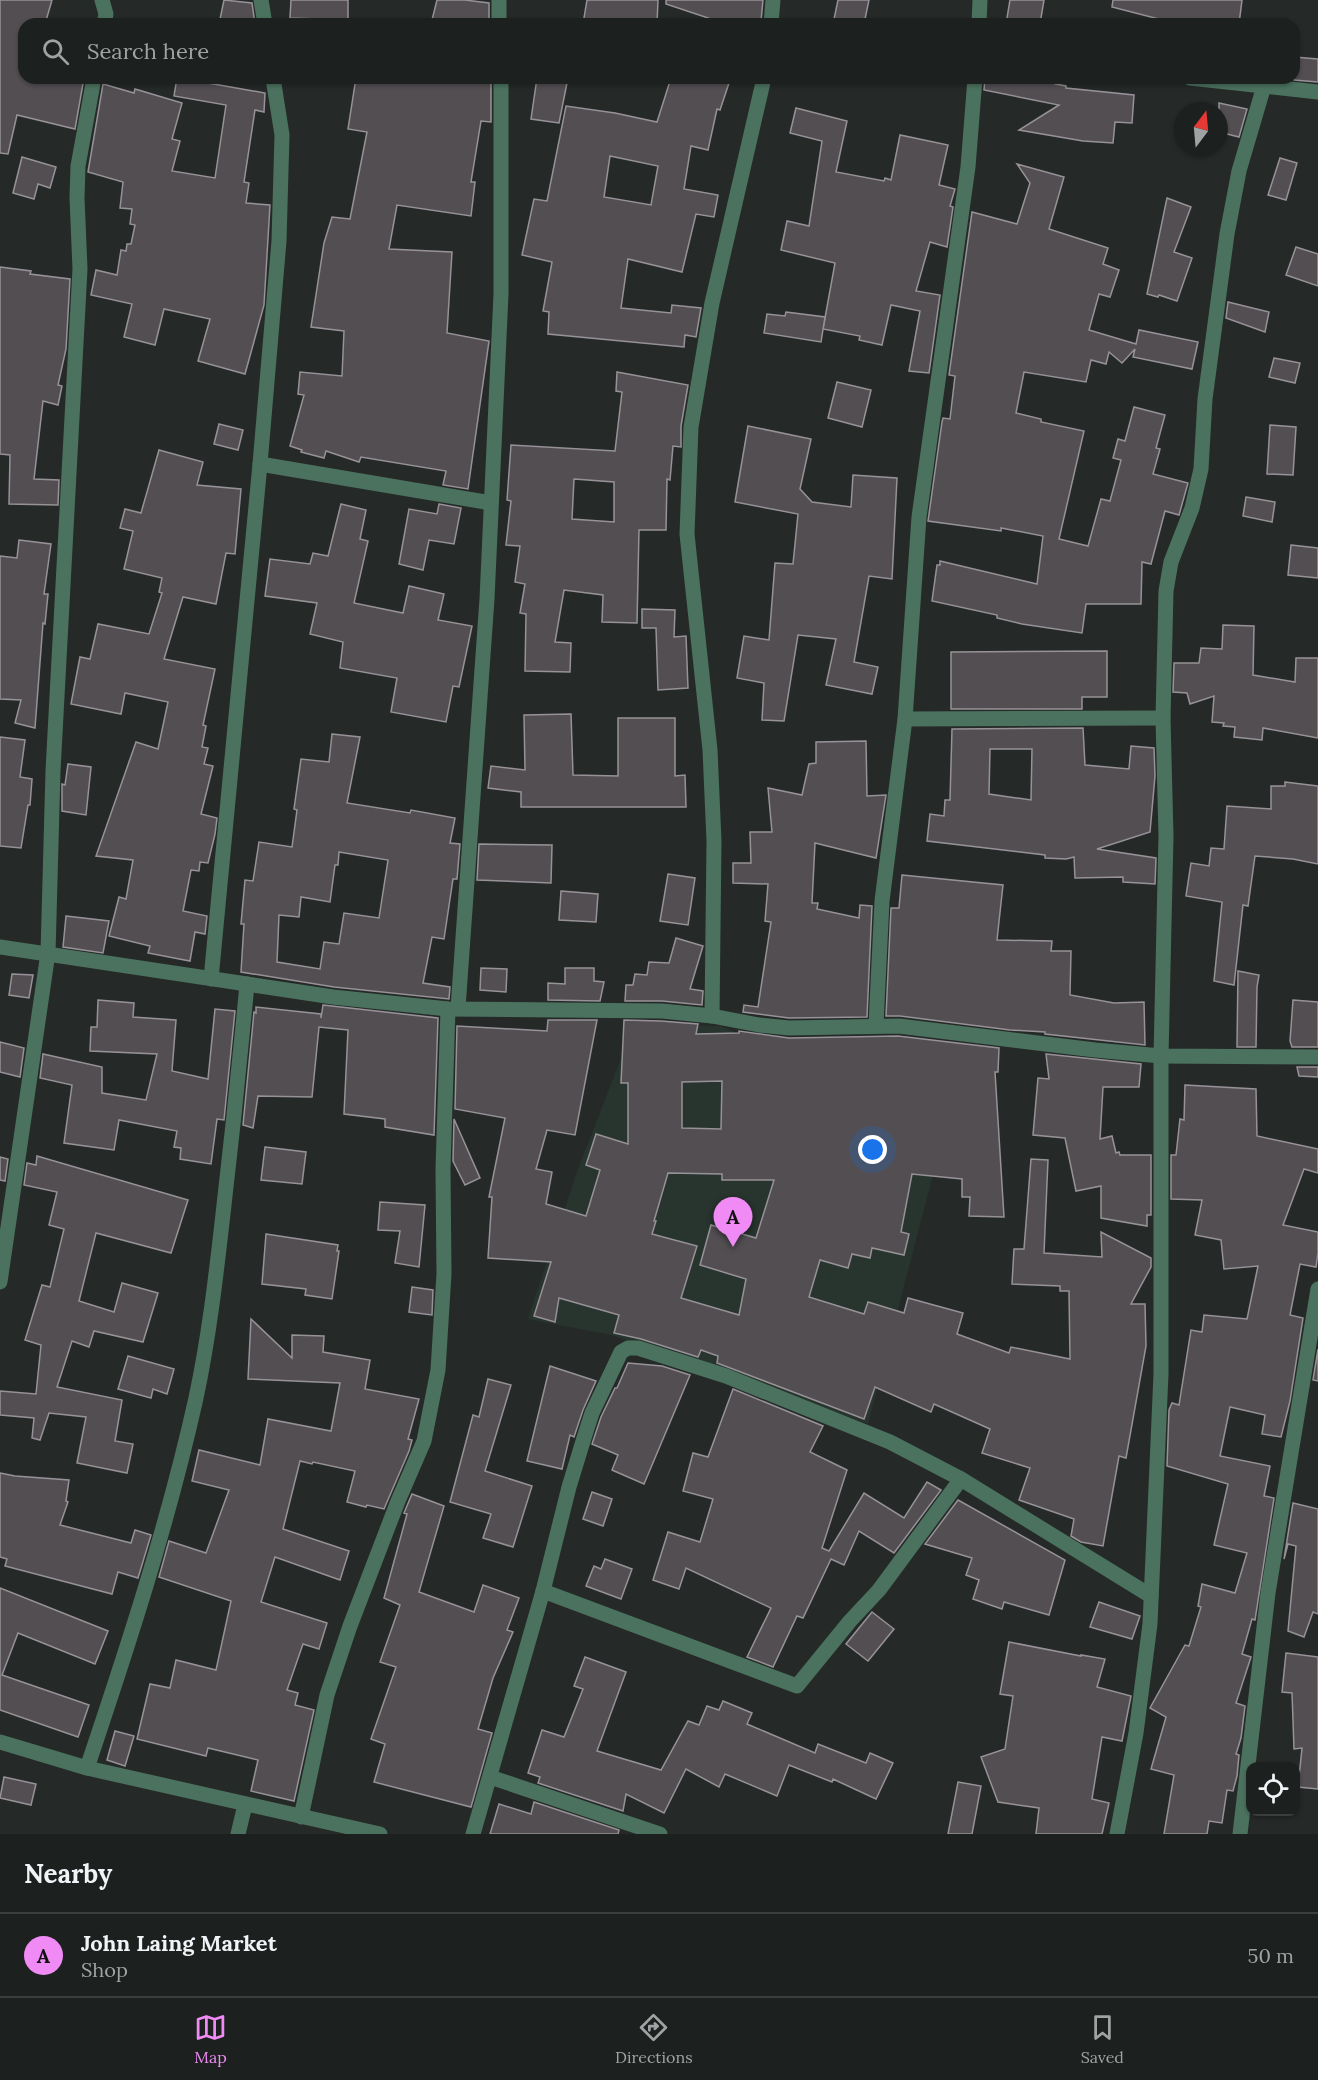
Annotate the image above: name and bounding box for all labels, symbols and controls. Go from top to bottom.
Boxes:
search box [18,18,1300,84]
icon: search [39,35,72,68]
text: Search here [87,37,209,65]
north arrow [1174,102,1228,156]
your location [858,1135,887,1164]
pin: A [714,1198,752,1247]
map controls [1246,1762,1300,1816]
button: locate [1246,1762,1300,1816]
text: Nearby [24,1857,112,1890]
text: John Laing Market [81,1929,277,1957]
text: A [37,1943,50,1968]
text: 50 m [1248,1943,1294,1968]
text: Shop [81,1957,128,1982]
tab: Map [194,2011,227,2067]
tab: Directions [615,2011,693,2067]
tab: Saved [1081,2011,1124,2067]

